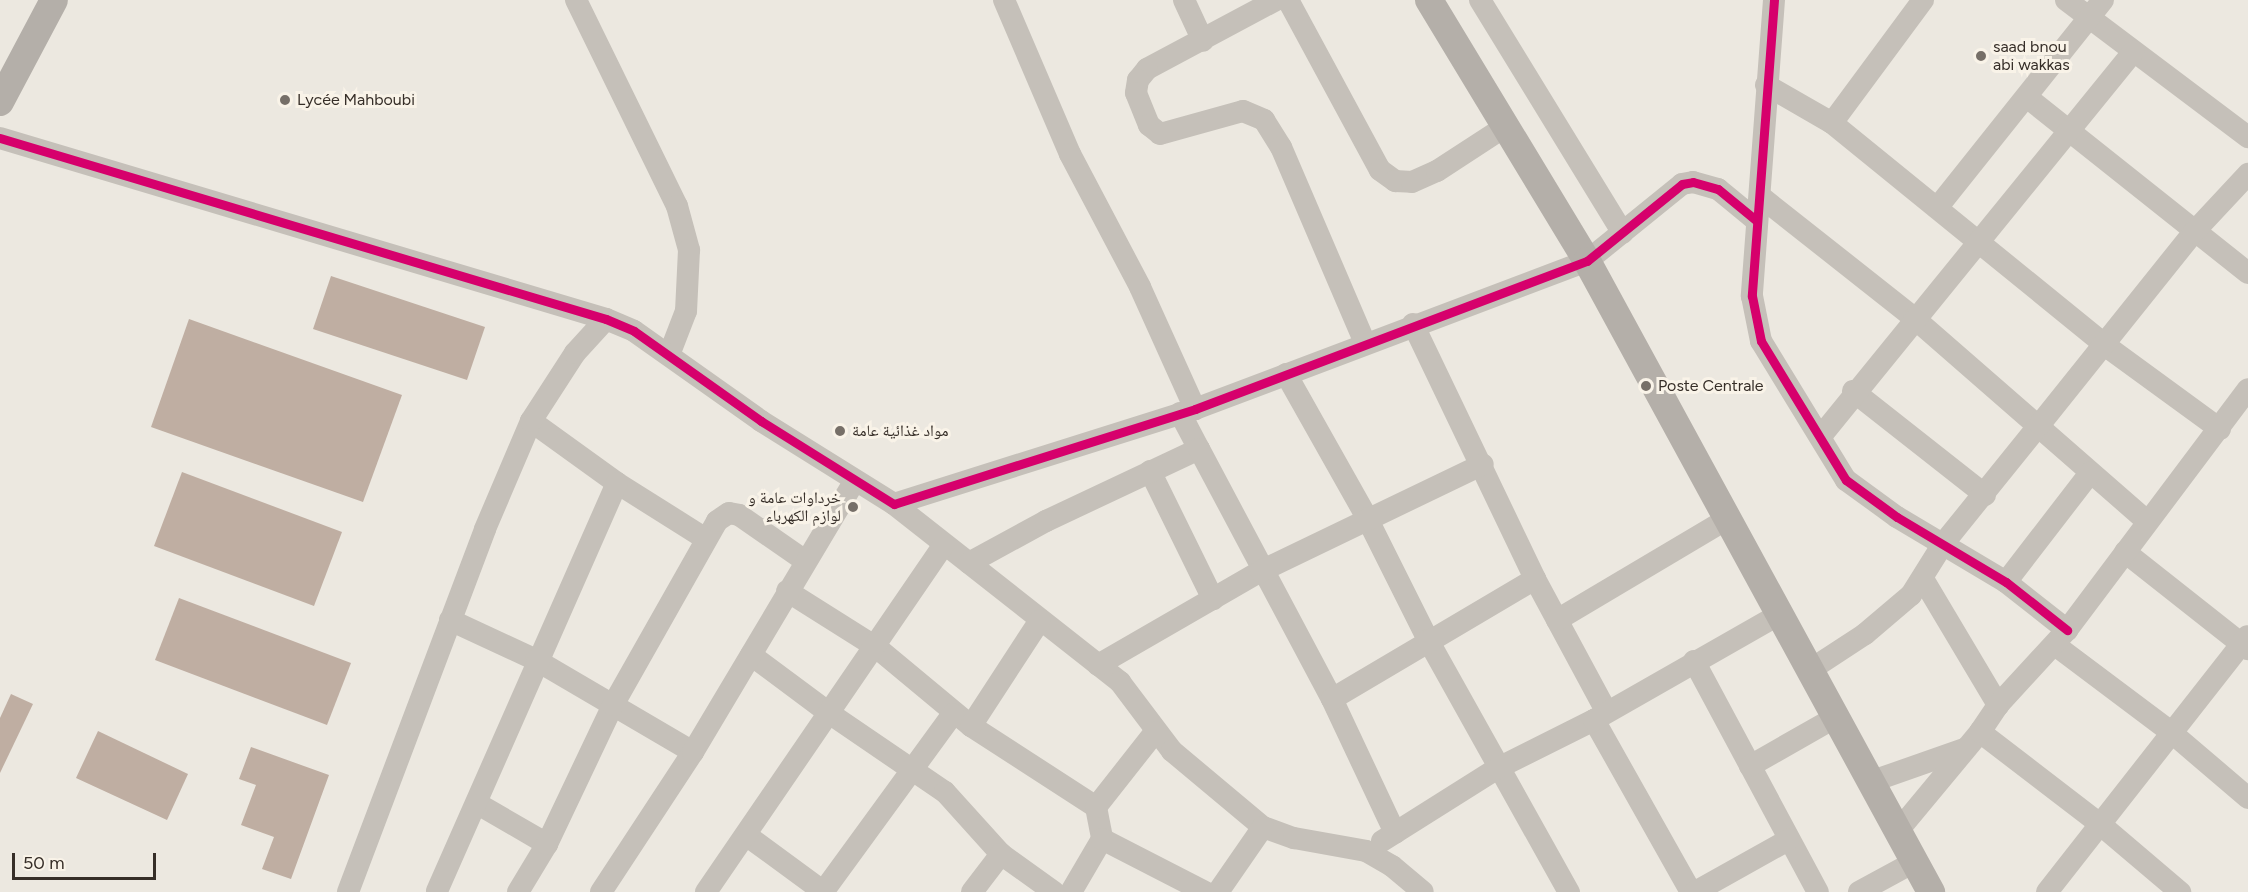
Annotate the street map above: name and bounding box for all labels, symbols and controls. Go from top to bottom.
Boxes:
place label: saad bnou abi wakkas [1993,37,2070,75]
marker: saad bnou abi wakkas [1974,49,1988,63]
place label: Lycée Mahboubi [297,90,415,110]
marker: Lycée Mahboubi [278,93,292,107]
place label: Poste Centrale [1658,376,1764,396]
marker: Poste Centrale [1639,379,1653,393]
place label: مواد غذائية عامة [852,421,949,441]
marker: مواد غذائية عامة [833,424,847,438]
place label: خرداوات عامة و لوازم الكهرباء [748,488,841,526]
marker: خرداوات عامة و لوازم الكهرباء [846,500,860,514]
scale bar [15,841,159,879]
text: 50 m [23,852,65,874]

